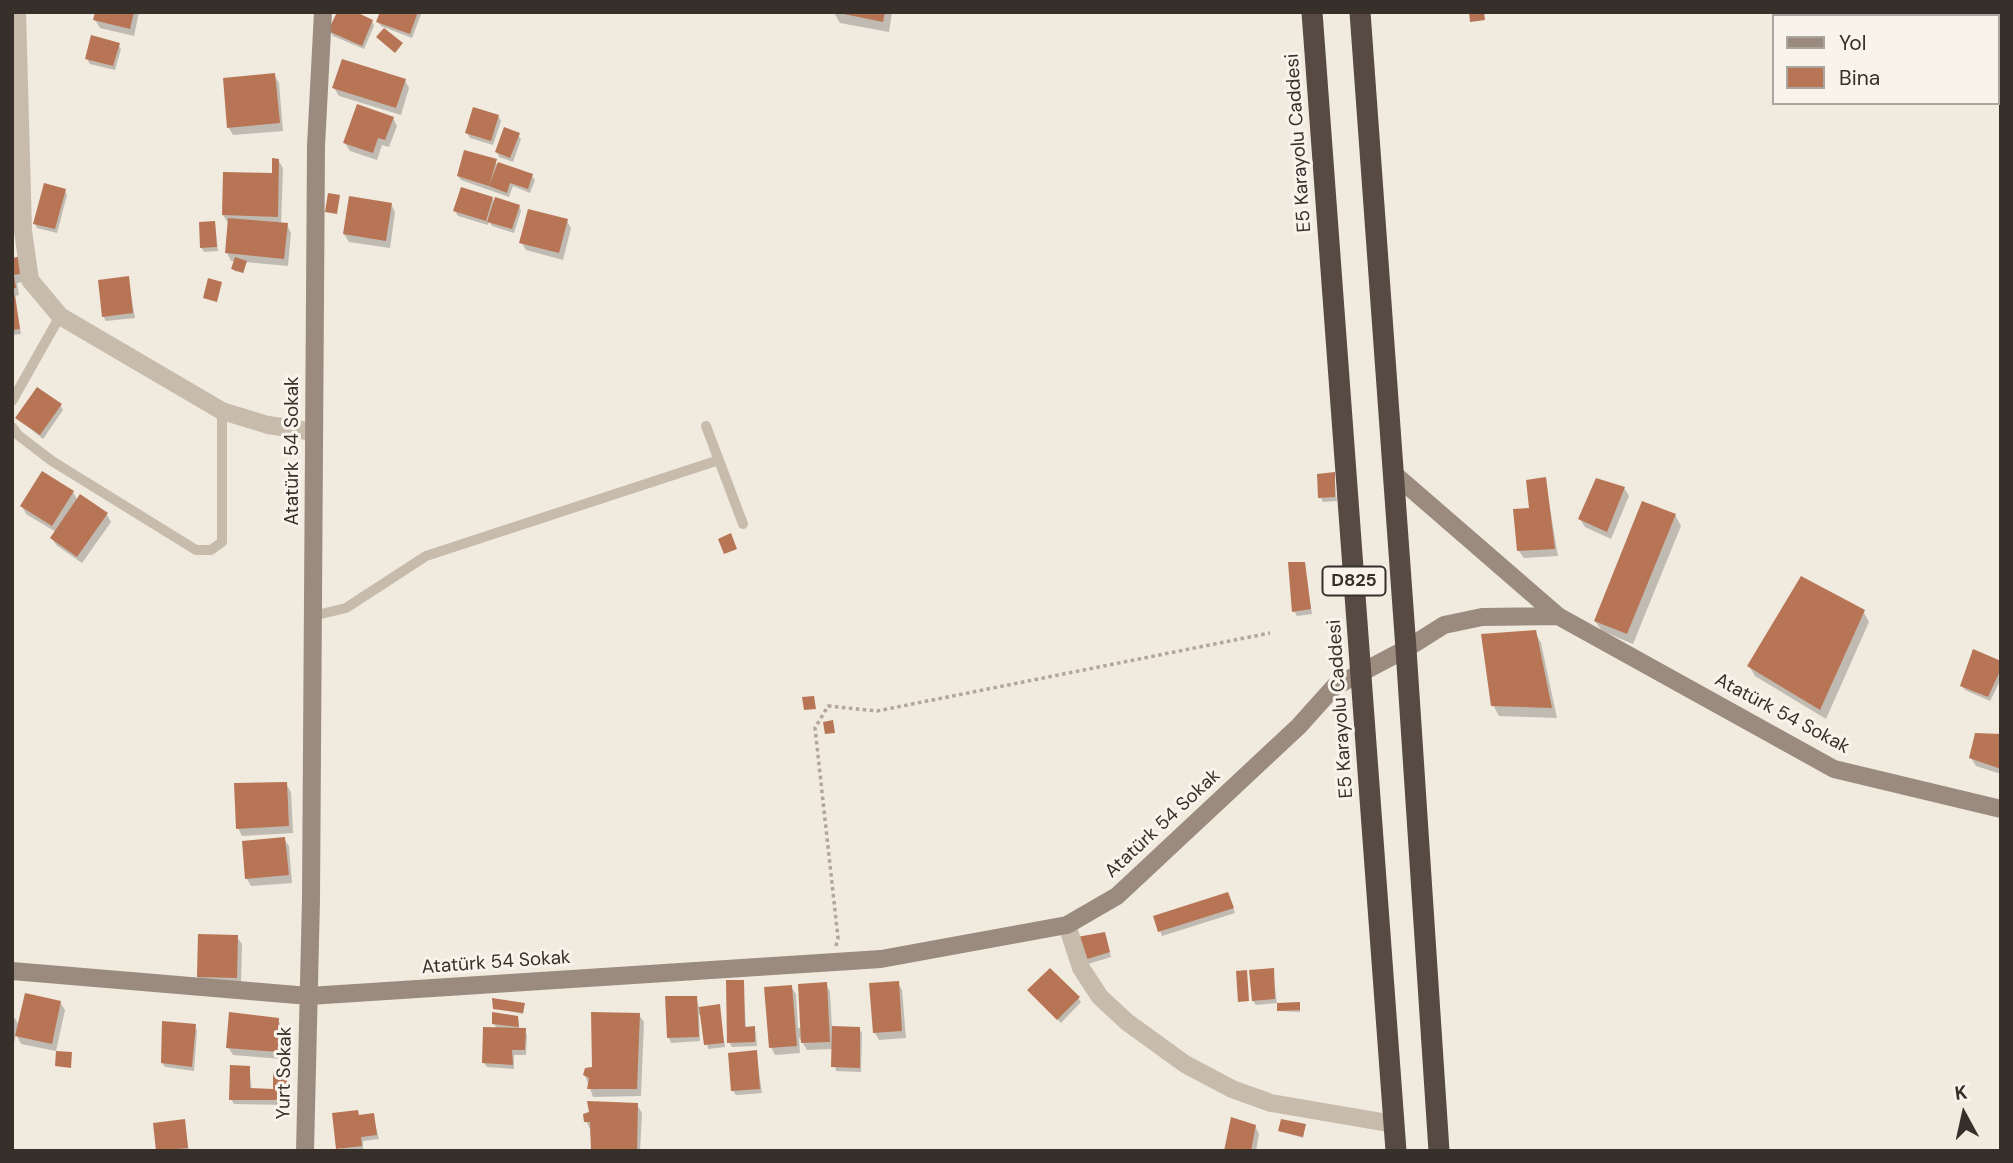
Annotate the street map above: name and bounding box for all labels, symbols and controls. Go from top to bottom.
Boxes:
legend [1772,14,1999,105]
text: Yol [1839,29,1867,57]
street label: E5 Karayolu Caddesi [1281,53,1317,233]
text: Bina [1839,64,1880,92]
street label: Atatürk 54 Sokak [282,376,304,526]
road number: D825 [1322,566,1386,596]
street label: E5 Karayolu Caddesi [1323,619,1359,799]
street label: Atatürk 54 Sokak [1711,669,1853,759]
street label: Atatürk 54 Sokak [1101,765,1225,883]
street label: Atatürk 54 Sokak [421,946,571,980]
street label: Yurt Sokak [273,1026,297,1120]
north arrow [1929,1079,1999,1149]
text: K [1953,1079,1969,1106]

